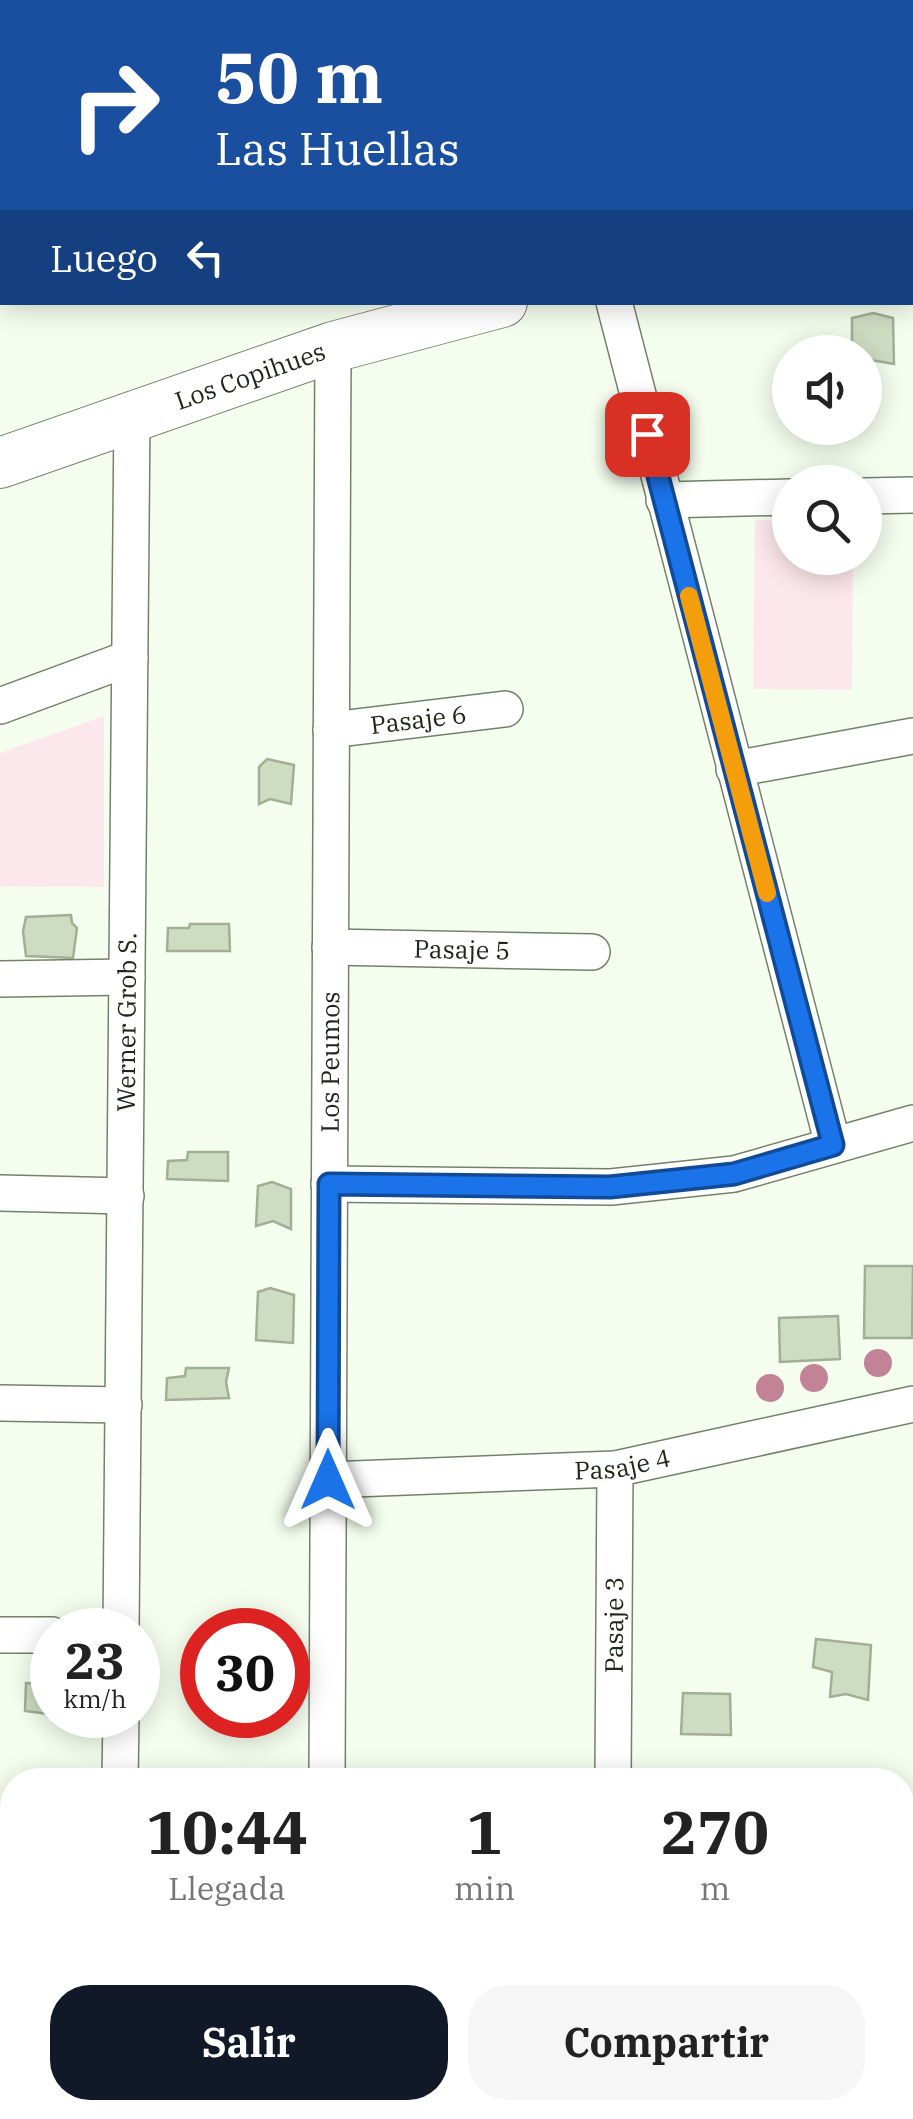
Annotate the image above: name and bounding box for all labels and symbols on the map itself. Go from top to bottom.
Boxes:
street label: Los Copihues [171,334,330,417]
pin [605,392,690,477]
street label: Pasaje 6 [368,697,468,741]
street label: Werner Grob S. [109,932,143,1112]
street label: Pasaje 5 [413,932,511,966]
street label: Los Peumos [313,991,346,1133]
position arrow [276,1428,380,1532]
street label: Pasaje 4 [574,1440,673,1487]
street label: Pasaje 3 [597,1577,630,1673]
speed limit sign: 30 [180,1608,310,1738]

